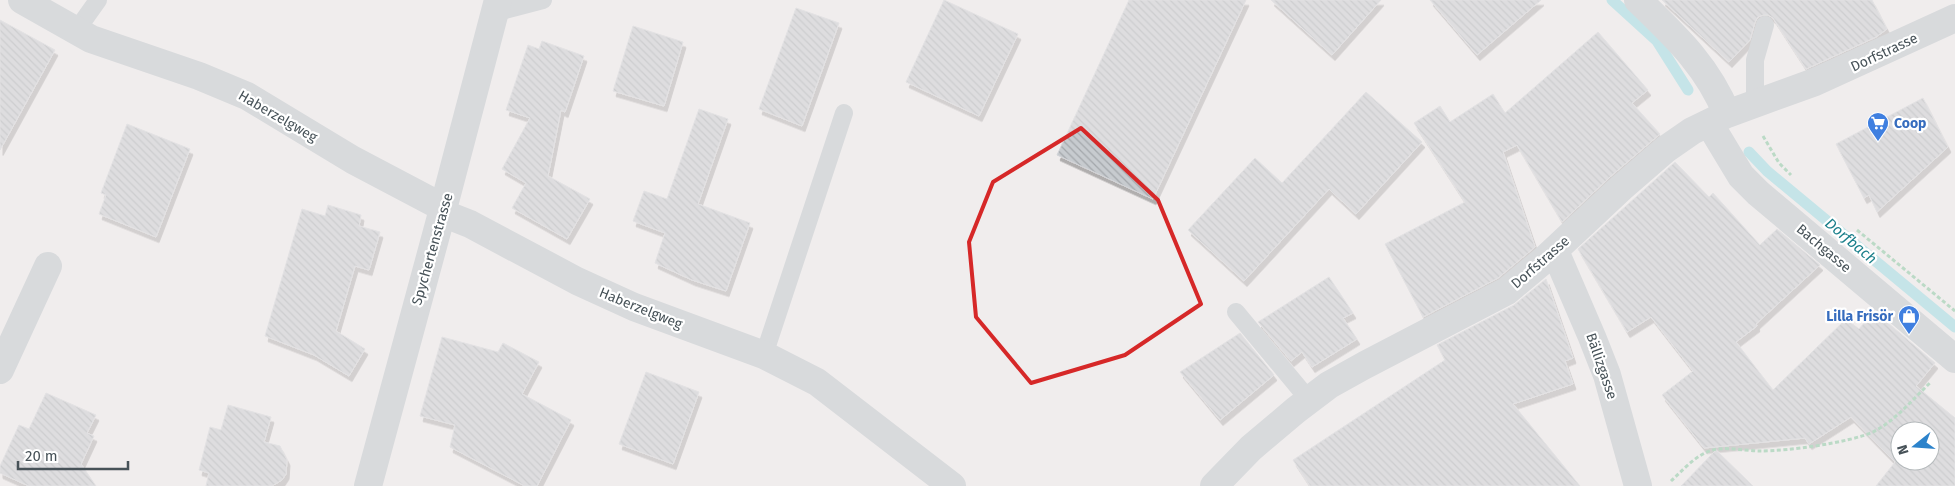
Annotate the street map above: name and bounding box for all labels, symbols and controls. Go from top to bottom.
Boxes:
street label: Dorfstrasse [1848,30,1920,75]
street label: Haberzelgweg [235,87,321,146]
supermarket icon: Coop [1866,111,1890,142]
place label: Coop [1894,115,1926,132]
street label: Spychertenstrasse [408,191,457,307]
water label: Dorfbach [1821,214,1881,268]
street label: Bachgasse [1793,221,1854,276]
street label: Dorfstrasse [1508,232,1573,292]
street label: Haberzelgweg [597,284,686,333]
shop icon: Lilla Frisör [1897,304,1921,335]
place label: Lilla Frisör [1826,308,1893,325]
street label: Bällizgasse [1582,331,1621,402]
north arrow [1890,421,1940,471]
scale bar [18,438,128,470]
text: N [1894,443,1913,457]
text: 20 m [25,447,58,465]

